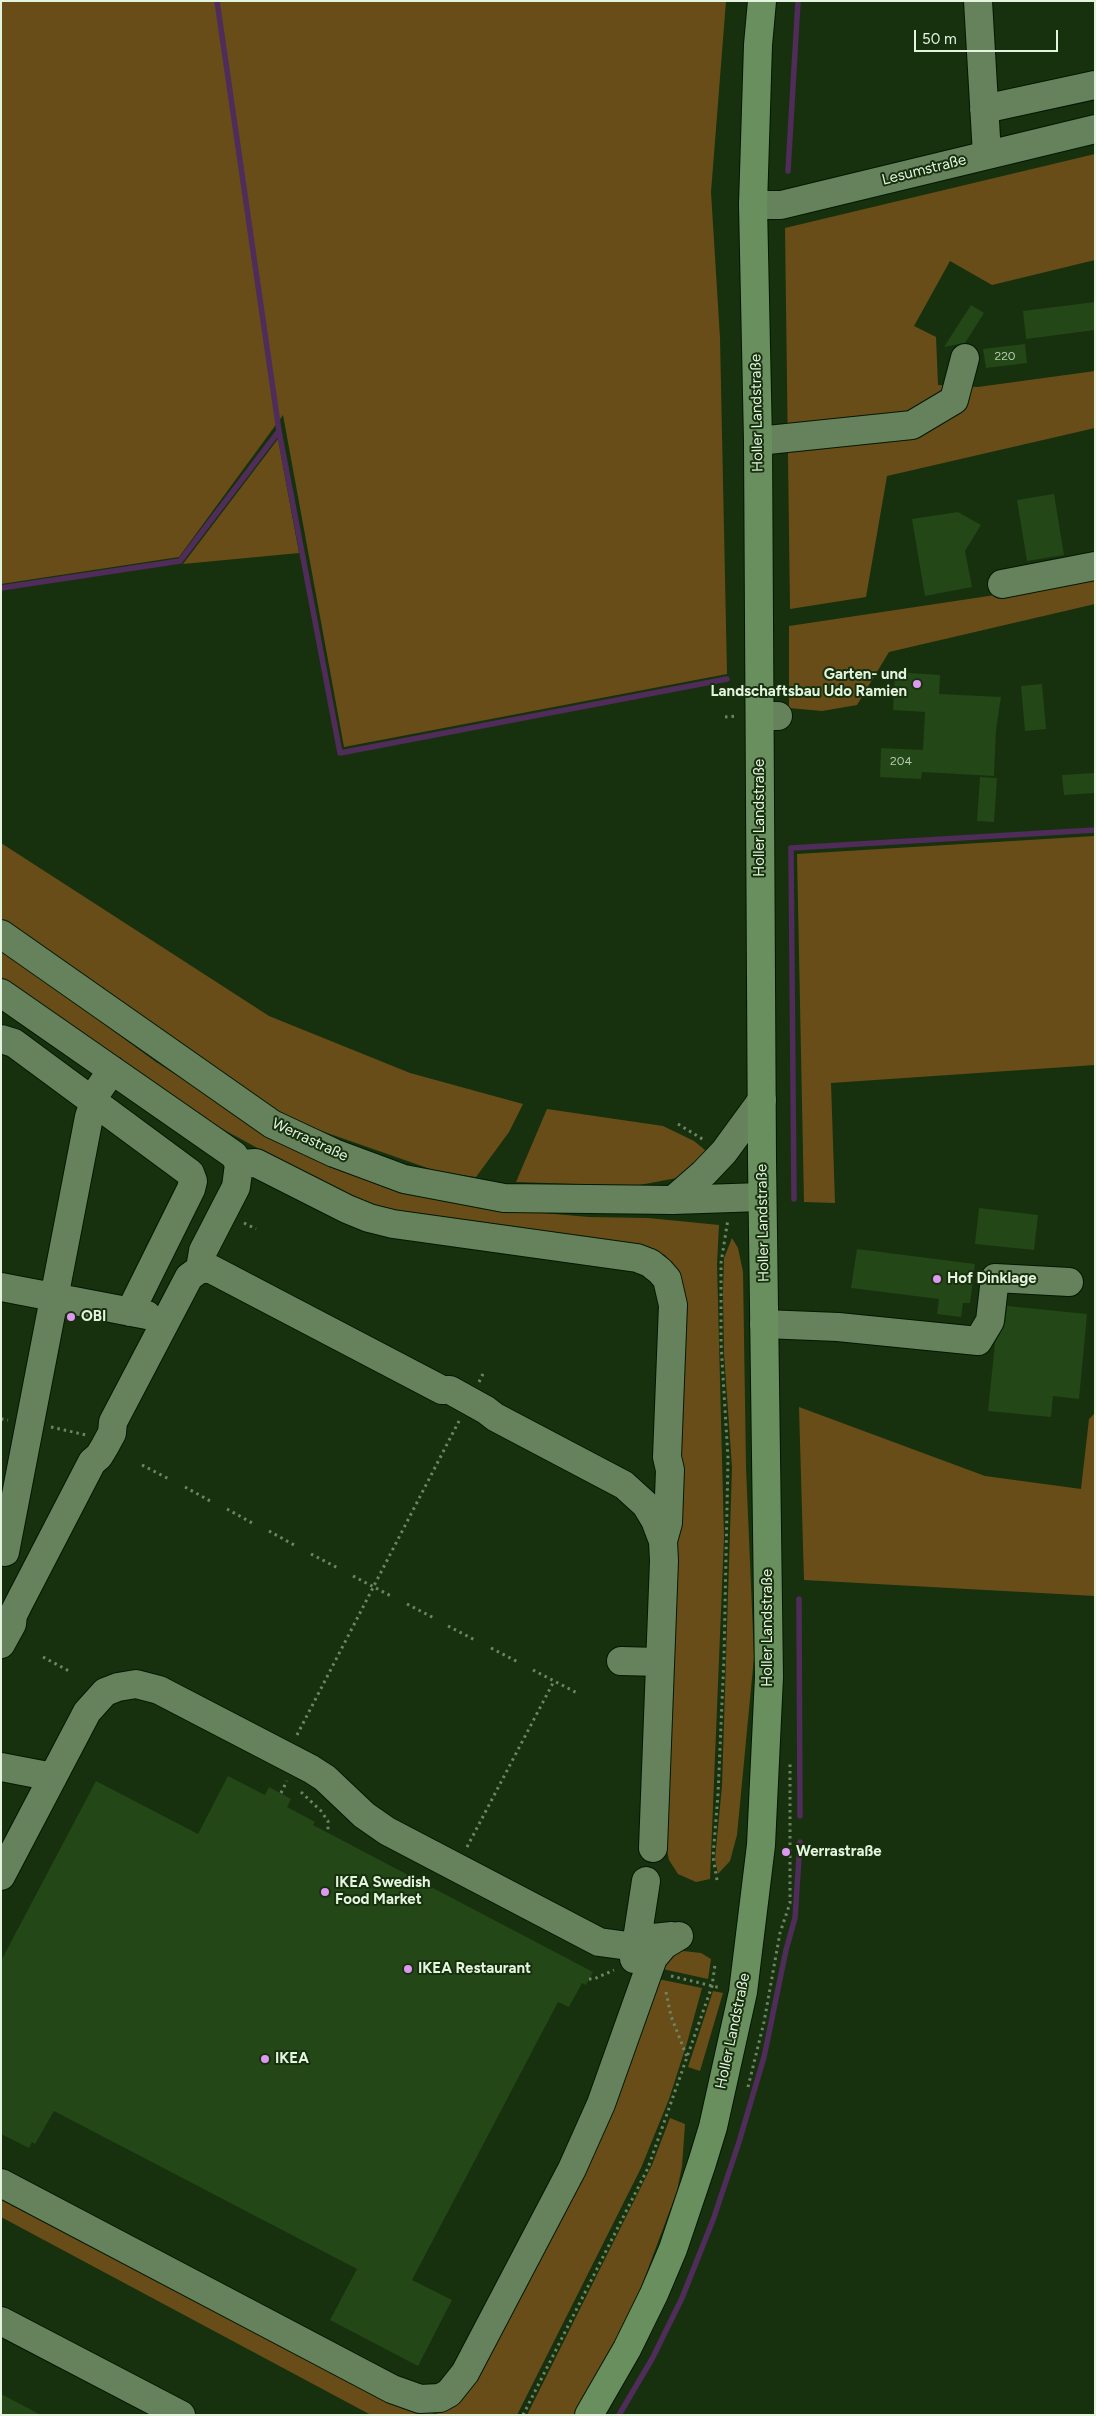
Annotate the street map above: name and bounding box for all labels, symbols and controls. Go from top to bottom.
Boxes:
scale bar [916,20,1060,52]
text: 50 m [922,30,957,48]
street label: Lesumstraße [880,151,968,189]
house number: 220 [994,349,1016,363]
street label: Holler Landstraße [747,354,767,472]
place label: Garten- und Landschaftsbau Udo Ramien [711,666,907,701]
marker: Garten- und Landschaftsbau Udo Ramien [911,678,923,690]
house number: 204 [890,754,912,768]
street label: Holler Landstraße [751,759,769,877]
street label: Werrastraße [269,1115,351,1165]
street label: Holler Landstraße [753,1164,773,1282]
place label: Hof Dinklage [947,1270,1036,1288]
marker: Hof Dinklage [931,1273,943,1285]
place label: OBI [81,1308,106,1326]
marker: OBI [65,1311,77,1323]
street label: Holler Landstraße [759,1569,777,1687]
place label: Werrastraße [796,1843,882,1861]
marker: Werrastraße [780,1846,792,1858]
place label: IKEA Swedish Food Market [335,1874,431,1909]
marker: IKEA Swedish Food Market [319,1886,331,1898]
place label: IKEA Restaurant [418,1960,531,1978]
marker: IKEA Restaurant [402,1963,414,1975]
street label: Holler Landstraße [712,1971,754,2091]
place label: IKEA [275,2050,309,2068]
marker: IKEA [259,2053,271,2065]

